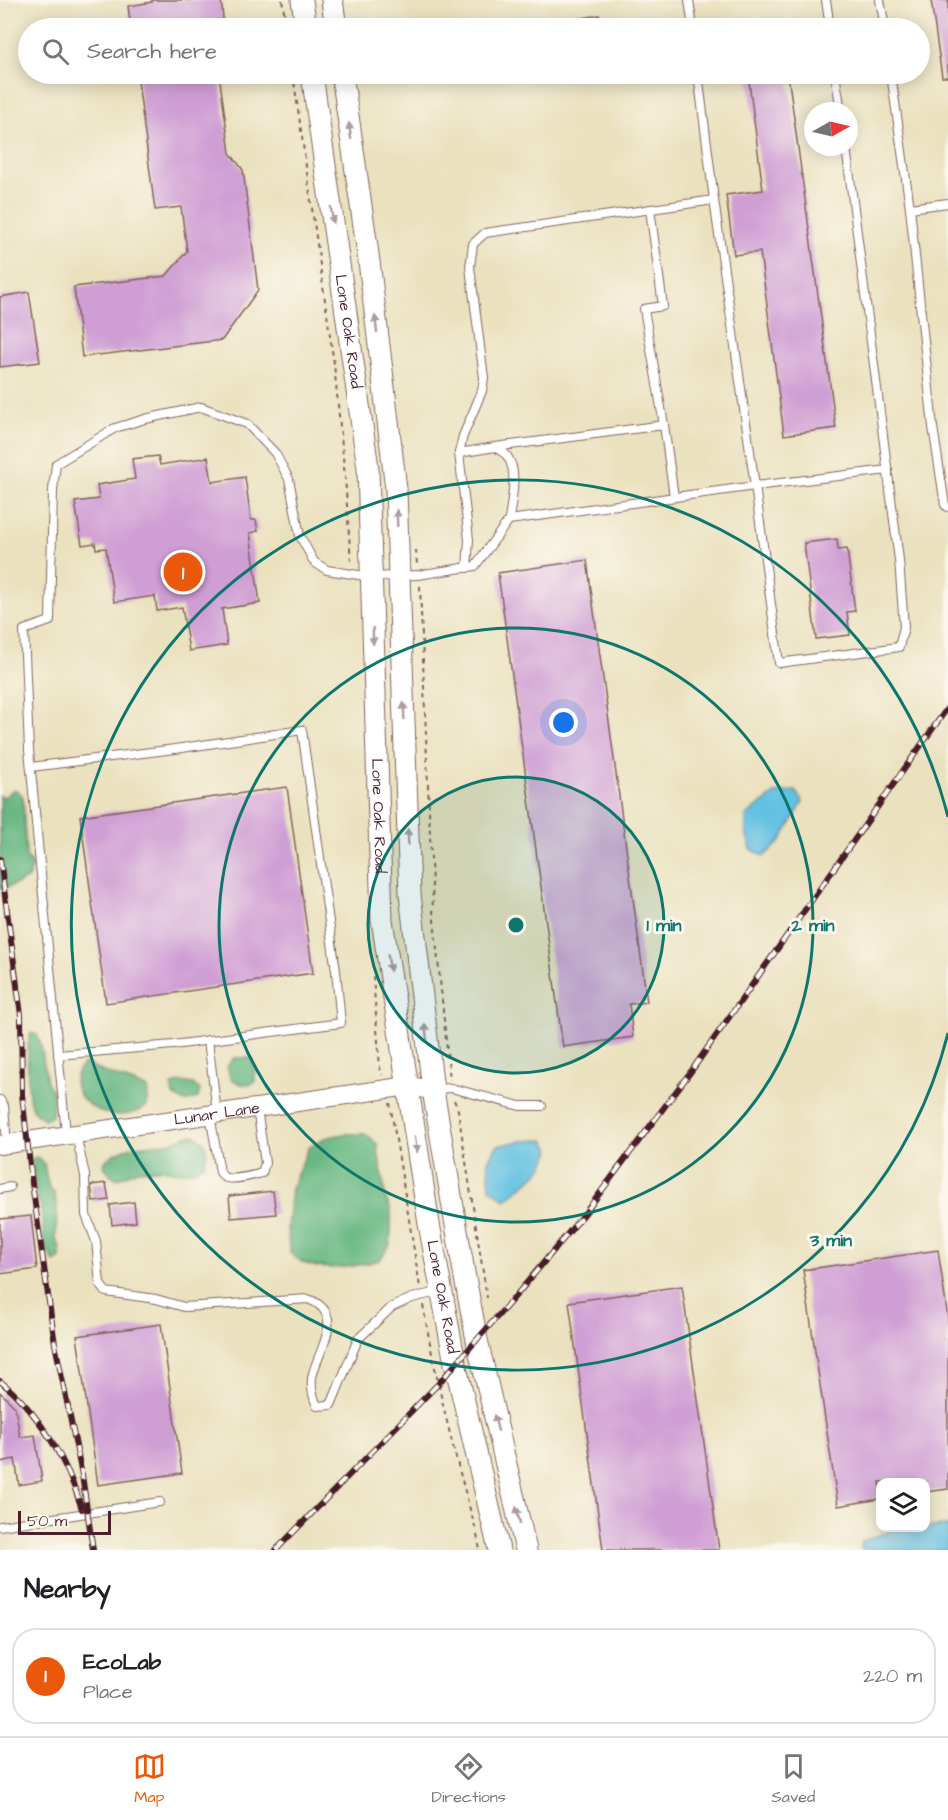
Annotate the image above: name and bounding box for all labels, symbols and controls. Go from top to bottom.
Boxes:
search box [18,18,930,84]
icon: search [39,35,72,68]
text: Search here [87,36,217,67]
north arrow [804,102,858,156]
one-way arrow [346,121,355,140]
one-way arrow [328,205,337,224]
street label: Lone Oak Road [330,273,368,390]
one-way arrow [371,315,381,334]
one-way arrow [392,509,402,528]
pin: 1 [164,550,202,594]
one-way arrow [368,626,377,645]
one-way arrow [399,702,408,721]
your location [549,708,578,737]
street label: Lone Oak Road [366,758,392,874]
one-way arrow [403,828,413,847]
text: 1 min [646,913,682,938]
text: 2 min [790,913,835,938]
centre of rings [506,915,526,935]
one-way arrow [385,954,394,973]
one-way arrow [422,1022,431,1041]
street label: Lunar Lane [172,1097,261,1131]
one-way arrow [412,1134,421,1153]
text: 3 min [809,1228,852,1253]
street label: Lone Oak Road [421,1238,464,1355]
one-way arrow [490,1414,500,1433]
map controls [876,1478,930,1532]
button: layers [876,1478,930,1532]
one-way arrow [512,1506,522,1524]
scale bar [18,1508,111,1536]
text: 50 m [27,1510,67,1532]
text: Nearby [24,1571,111,1607]
text: EcoLab [83,1647,161,1678]
text: 1 [44,1662,47,1690]
text: 220 m [863,1662,922,1690]
text: Place [83,1678,133,1706]
tab: Map [133,1750,166,1808]
tab: Directions [432,1750,506,1808]
tab: Saved [772,1750,815,1808]

